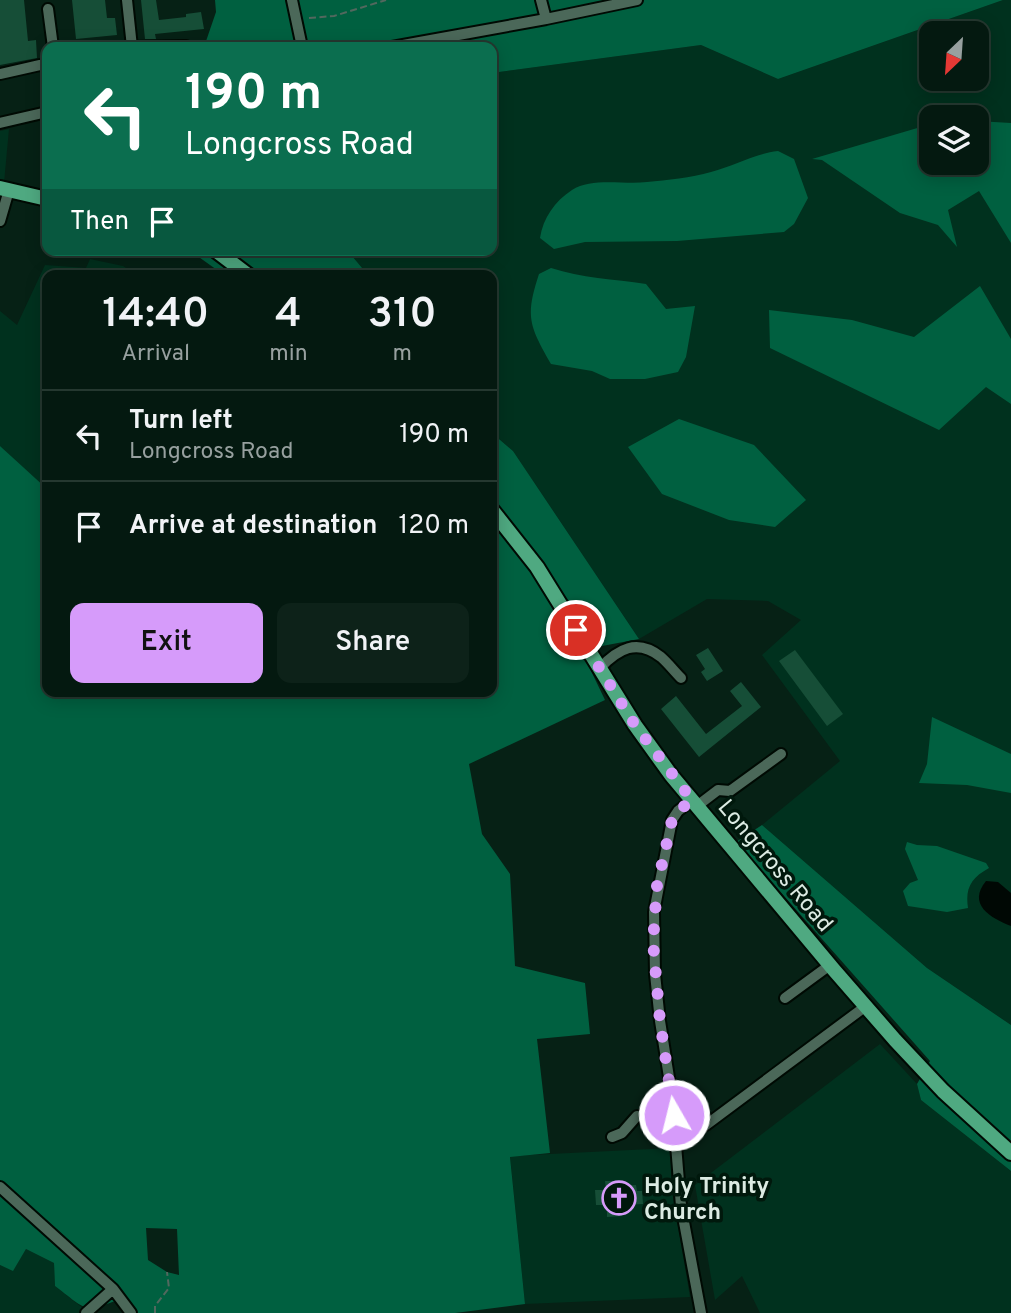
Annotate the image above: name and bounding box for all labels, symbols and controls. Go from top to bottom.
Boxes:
north arrow [919,21,989,91]
map controls [919,21,989,175]
text: 190 m [185,65,322,127]
icon: left [70,70,161,161]
button: layers [919,105,989,175]
text: Longcross Road [185,126,414,166]
icon: arrive [143,203,181,241]
text: Then [70,206,129,239]
text: 14:40 [102,289,209,342]
text: 4 [275,289,302,342]
text: 310 [368,289,437,342]
text: Arrival [121,340,190,369]
text: min [269,340,308,369]
text: m [393,340,412,369]
text: Turn left [129,405,233,438]
icon: left [70,417,108,455]
text: 190 m [399,419,469,452]
text: Longcross Road [129,438,293,467]
icon: arrive [70,508,108,546]
text: Arrive at destination [129,510,377,543]
text: 120 m [399,510,469,543]
pin [546,600,606,660]
button: Exit [70,603,263,683]
button: Share [277,603,469,683]
icon: arrive [557,611,595,649]
street label: Longcross Road [710,794,838,939]
position arrow [637,1078,711,1152]
place label: Holy Trinity Church [644,1173,769,1228]
church icon: Holy Trinity Church [600,1179,638,1217]

